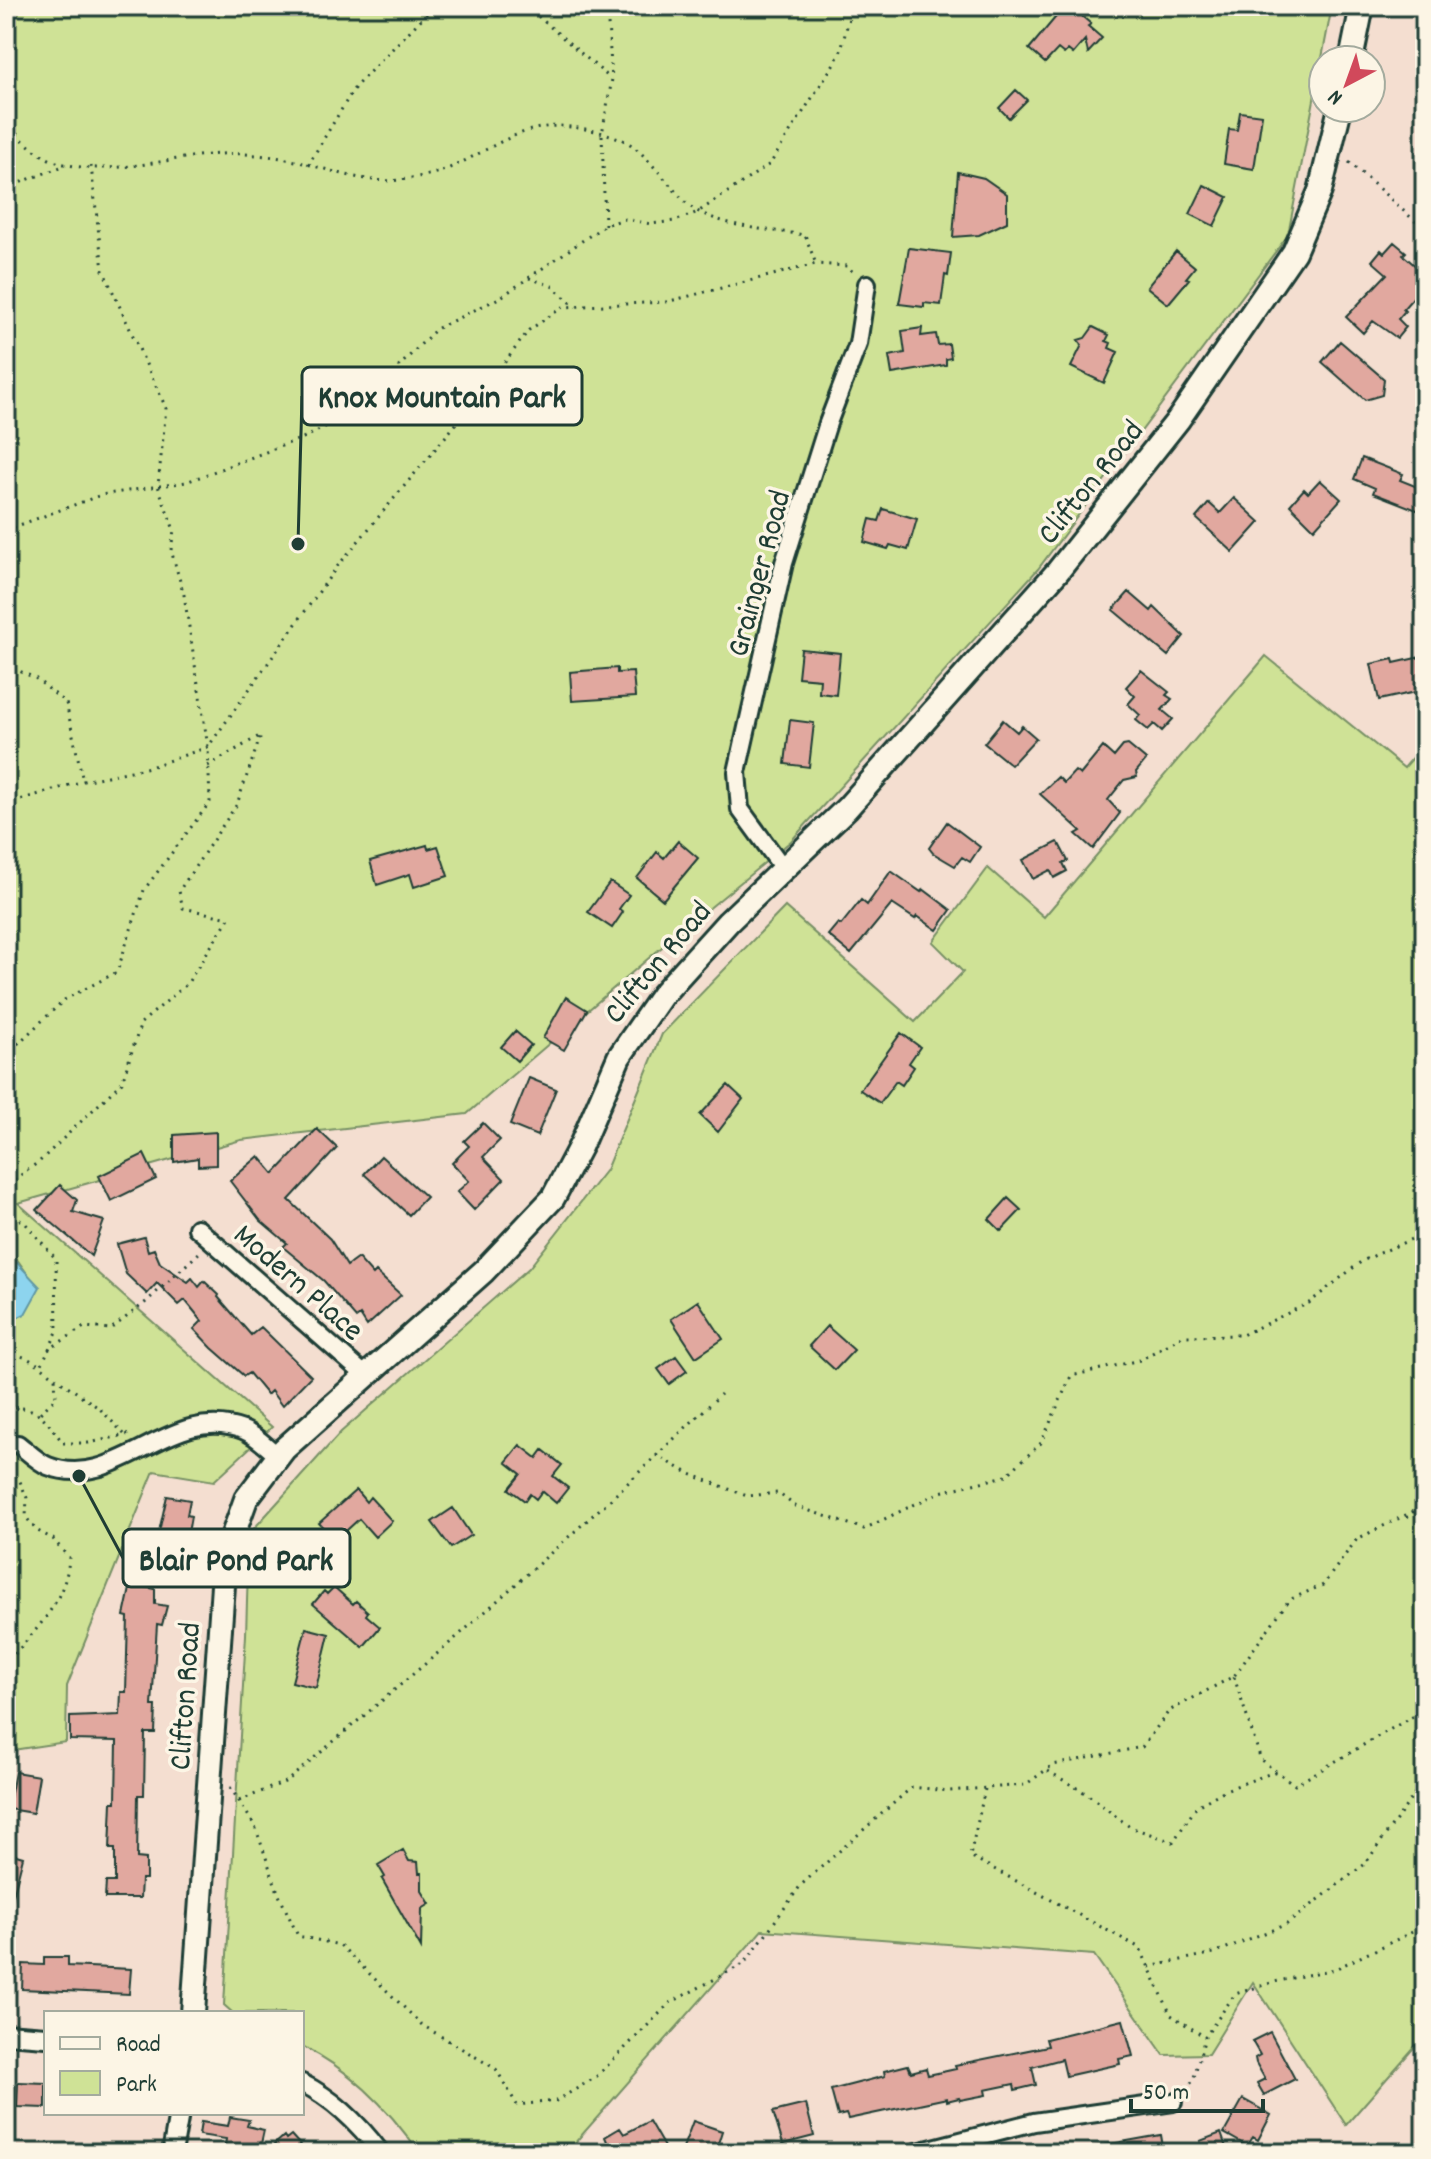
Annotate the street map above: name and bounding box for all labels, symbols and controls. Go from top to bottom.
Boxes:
north arrow [1307,44,1387,124]
text: N [1322,81,1350,112]
callout: Knox Mountain Park [302,367,582,425]
text: Knox Mountain Park [318,376,566,425]
street label: Clifton Road [1028,412,1158,556]
street label: Grainger Road [718,486,806,663]
street label: Clifton Road [594,893,725,1036]
street label: Modern Place [221,1215,372,1355]
callout: Blair Pond Park [123,1529,350,1587]
text: Blair Pond Park [139,1539,333,1588]
street label: Clifton Road [160,1621,216,1772]
legend [44,2011,304,2115]
text: Road [116,2029,161,2063]
scale bar [1131,2063,1263,2113]
text: Park [116,2069,157,2103]
text: 50 m [1143,2077,1189,2111]

